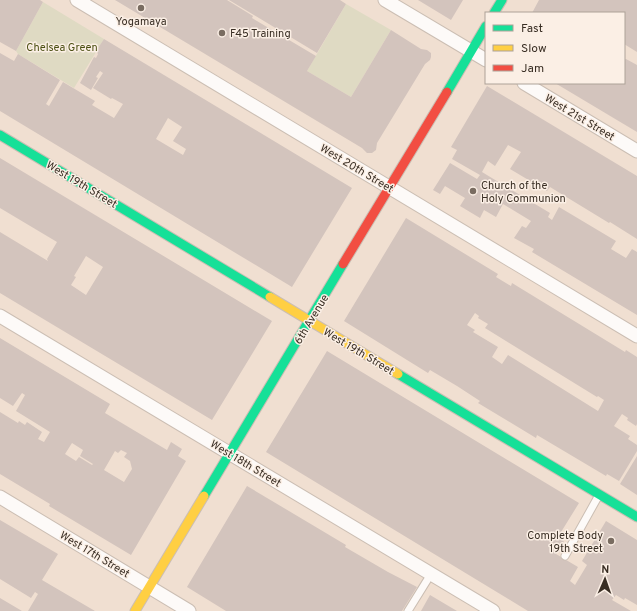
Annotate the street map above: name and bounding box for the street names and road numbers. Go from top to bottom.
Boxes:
street label: West 21st Street [542,91,617,144]
street label: West 20th Street [317,141,396,196]
street label: West 19th Street [43,158,120,212]
street label: 6th Avenue [292,292,332,347]
street label: West 19th Street [320,325,397,379]
street label: West 18th Street [207,437,283,491]
street label: West 17th Street [57,528,132,581]

